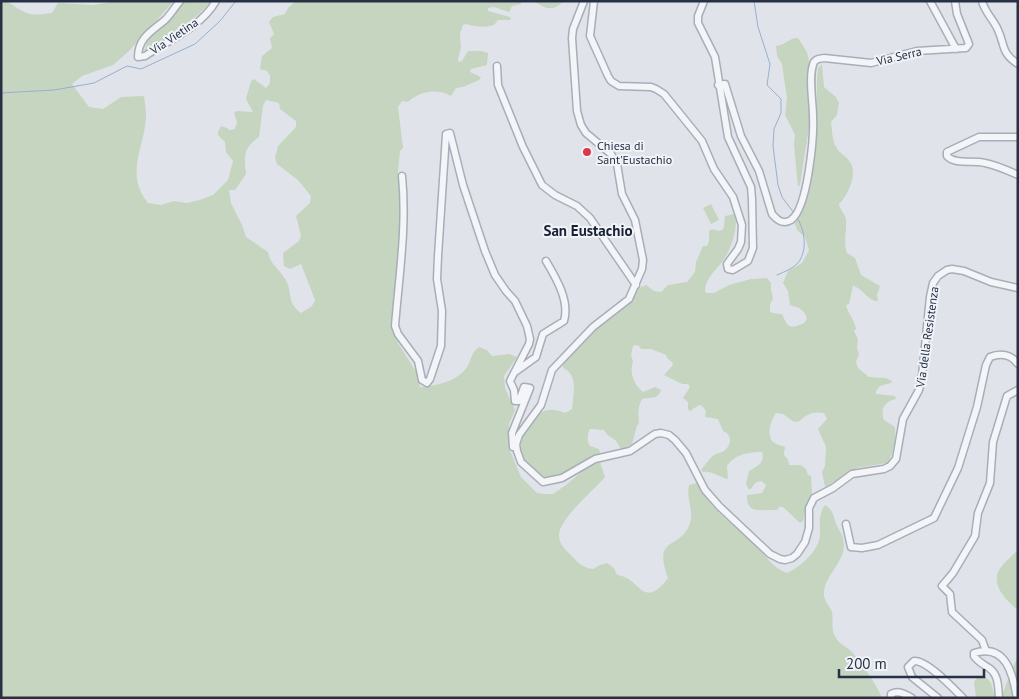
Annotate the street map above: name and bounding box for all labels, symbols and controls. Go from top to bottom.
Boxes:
street label: Via Vietina [146,14,201,58]
street label: Via Serra [874,44,923,69]
place label: Chiesa di Sant'Eustachio [597,138,672,167]
marker: Chiesa di Sant'Eustachio [581,146,593,158]
district label: San Eustachio [543,221,633,240]
street label: Via della Resistenza [912,286,942,389]
scale bar [839,646,984,678]
text: 200 m [846,654,887,673]

